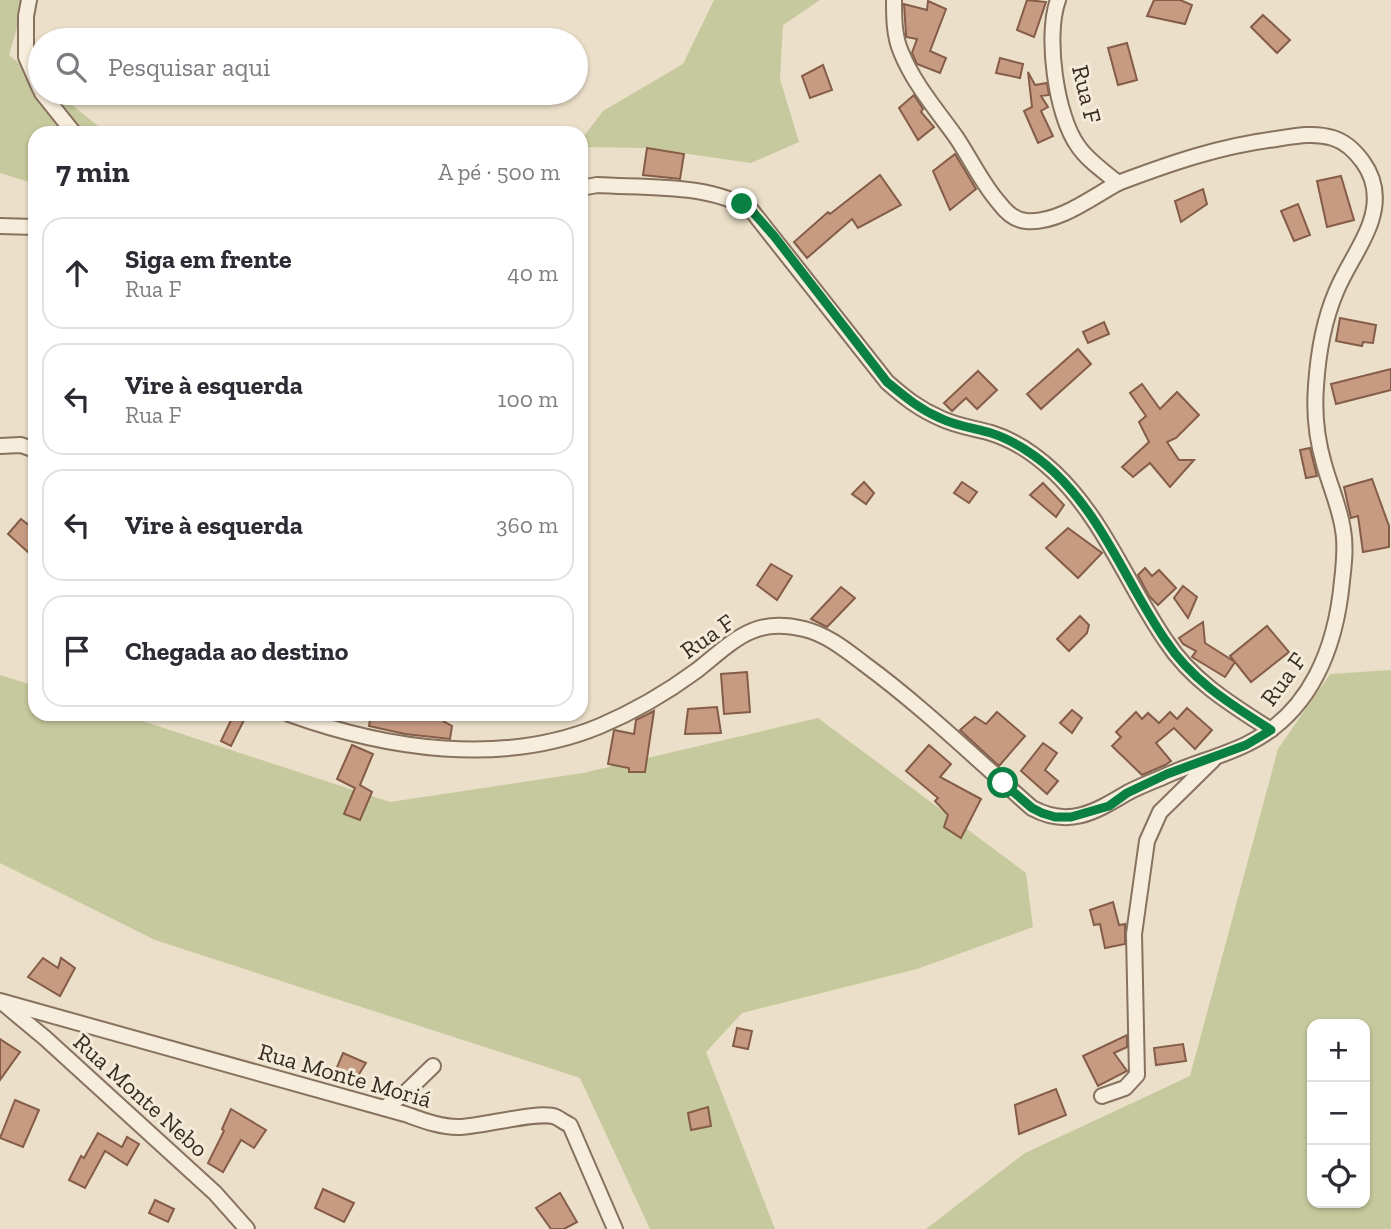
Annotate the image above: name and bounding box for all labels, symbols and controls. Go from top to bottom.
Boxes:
search box [28,28,588,105]
icon: search [52,48,90,86]
text: Pesquisar aqui [108,51,270,83]
street label: Rua F [1066,62,1108,126]
text: 7 min [56,154,130,190]
text: A pé · 500 m [438,158,560,186]
route end [726,188,757,219]
text: Siga em frente [125,243,292,275]
icon: ahead [58,254,96,292]
text: 40 m [507,259,558,287]
text: Rua F [125,275,181,303]
text: Vire à esquerda [125,369,303,401]
icon: left [58,380,96,418]
text: 100 m [498,385,558,413]
text: Rua F [125,401,181,429]
icon: left [58,506,96,544]
text: Vire à esquerda [125,509,303,541]
text: 360 m [496,511,558,539]
street label: Rua F [675,607,739,665]
icon: arrive [58,632,96,670]
text: Chegada ao destino [125,635,348,667]
street label: Rua F [1254,647,1312,711]
route start [987,767,1018,798]
map controls [1307,1019,1370,1208]
button: + [1307,1019,1370,1082]
street label: Rua Monte Nebo [68,1027,214,1163]
street label: Rua Monte Moriá [255,1036,435,1114]
button: − [1307,1082,1370,1145]
button: locate [1307,1145,1370,1208]

